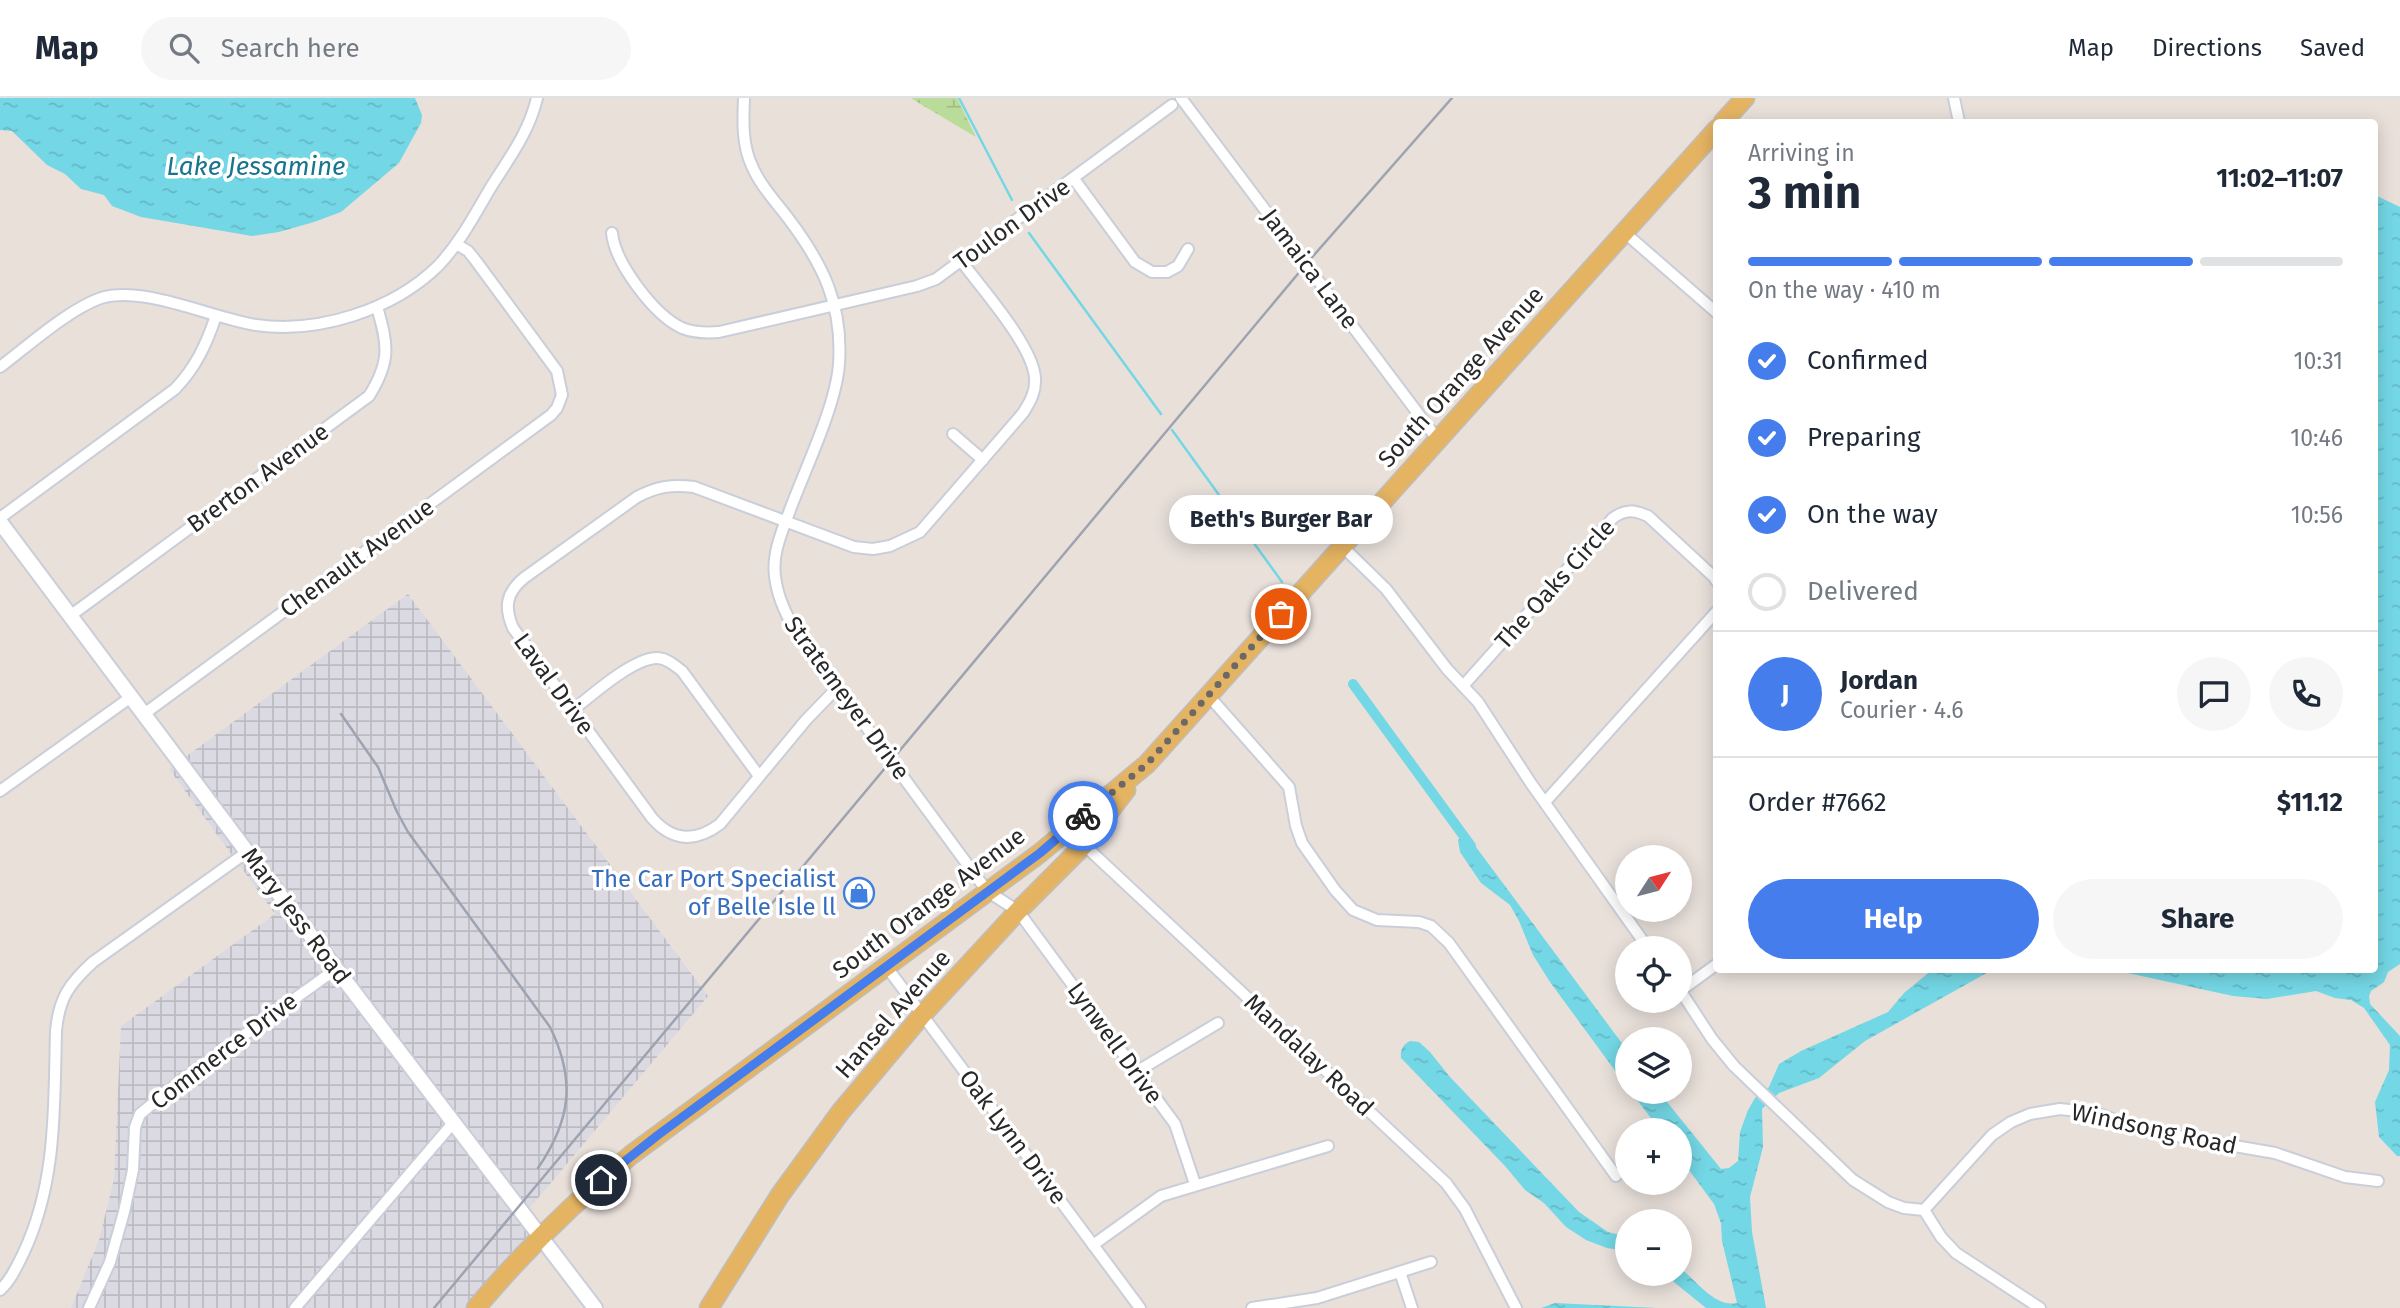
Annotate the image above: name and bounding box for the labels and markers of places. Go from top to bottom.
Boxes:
callout: Beth's Burger Bar [1169,495,1393,544]
pin [1251,584,1311,644]
place label: The Car Port Specialist of Belle Isle ll [592,865,836,921]
shop icon: The Car Port Specialist of Belle Isle ll [842,876,876,910]
pin [571,1150,631,1210]

